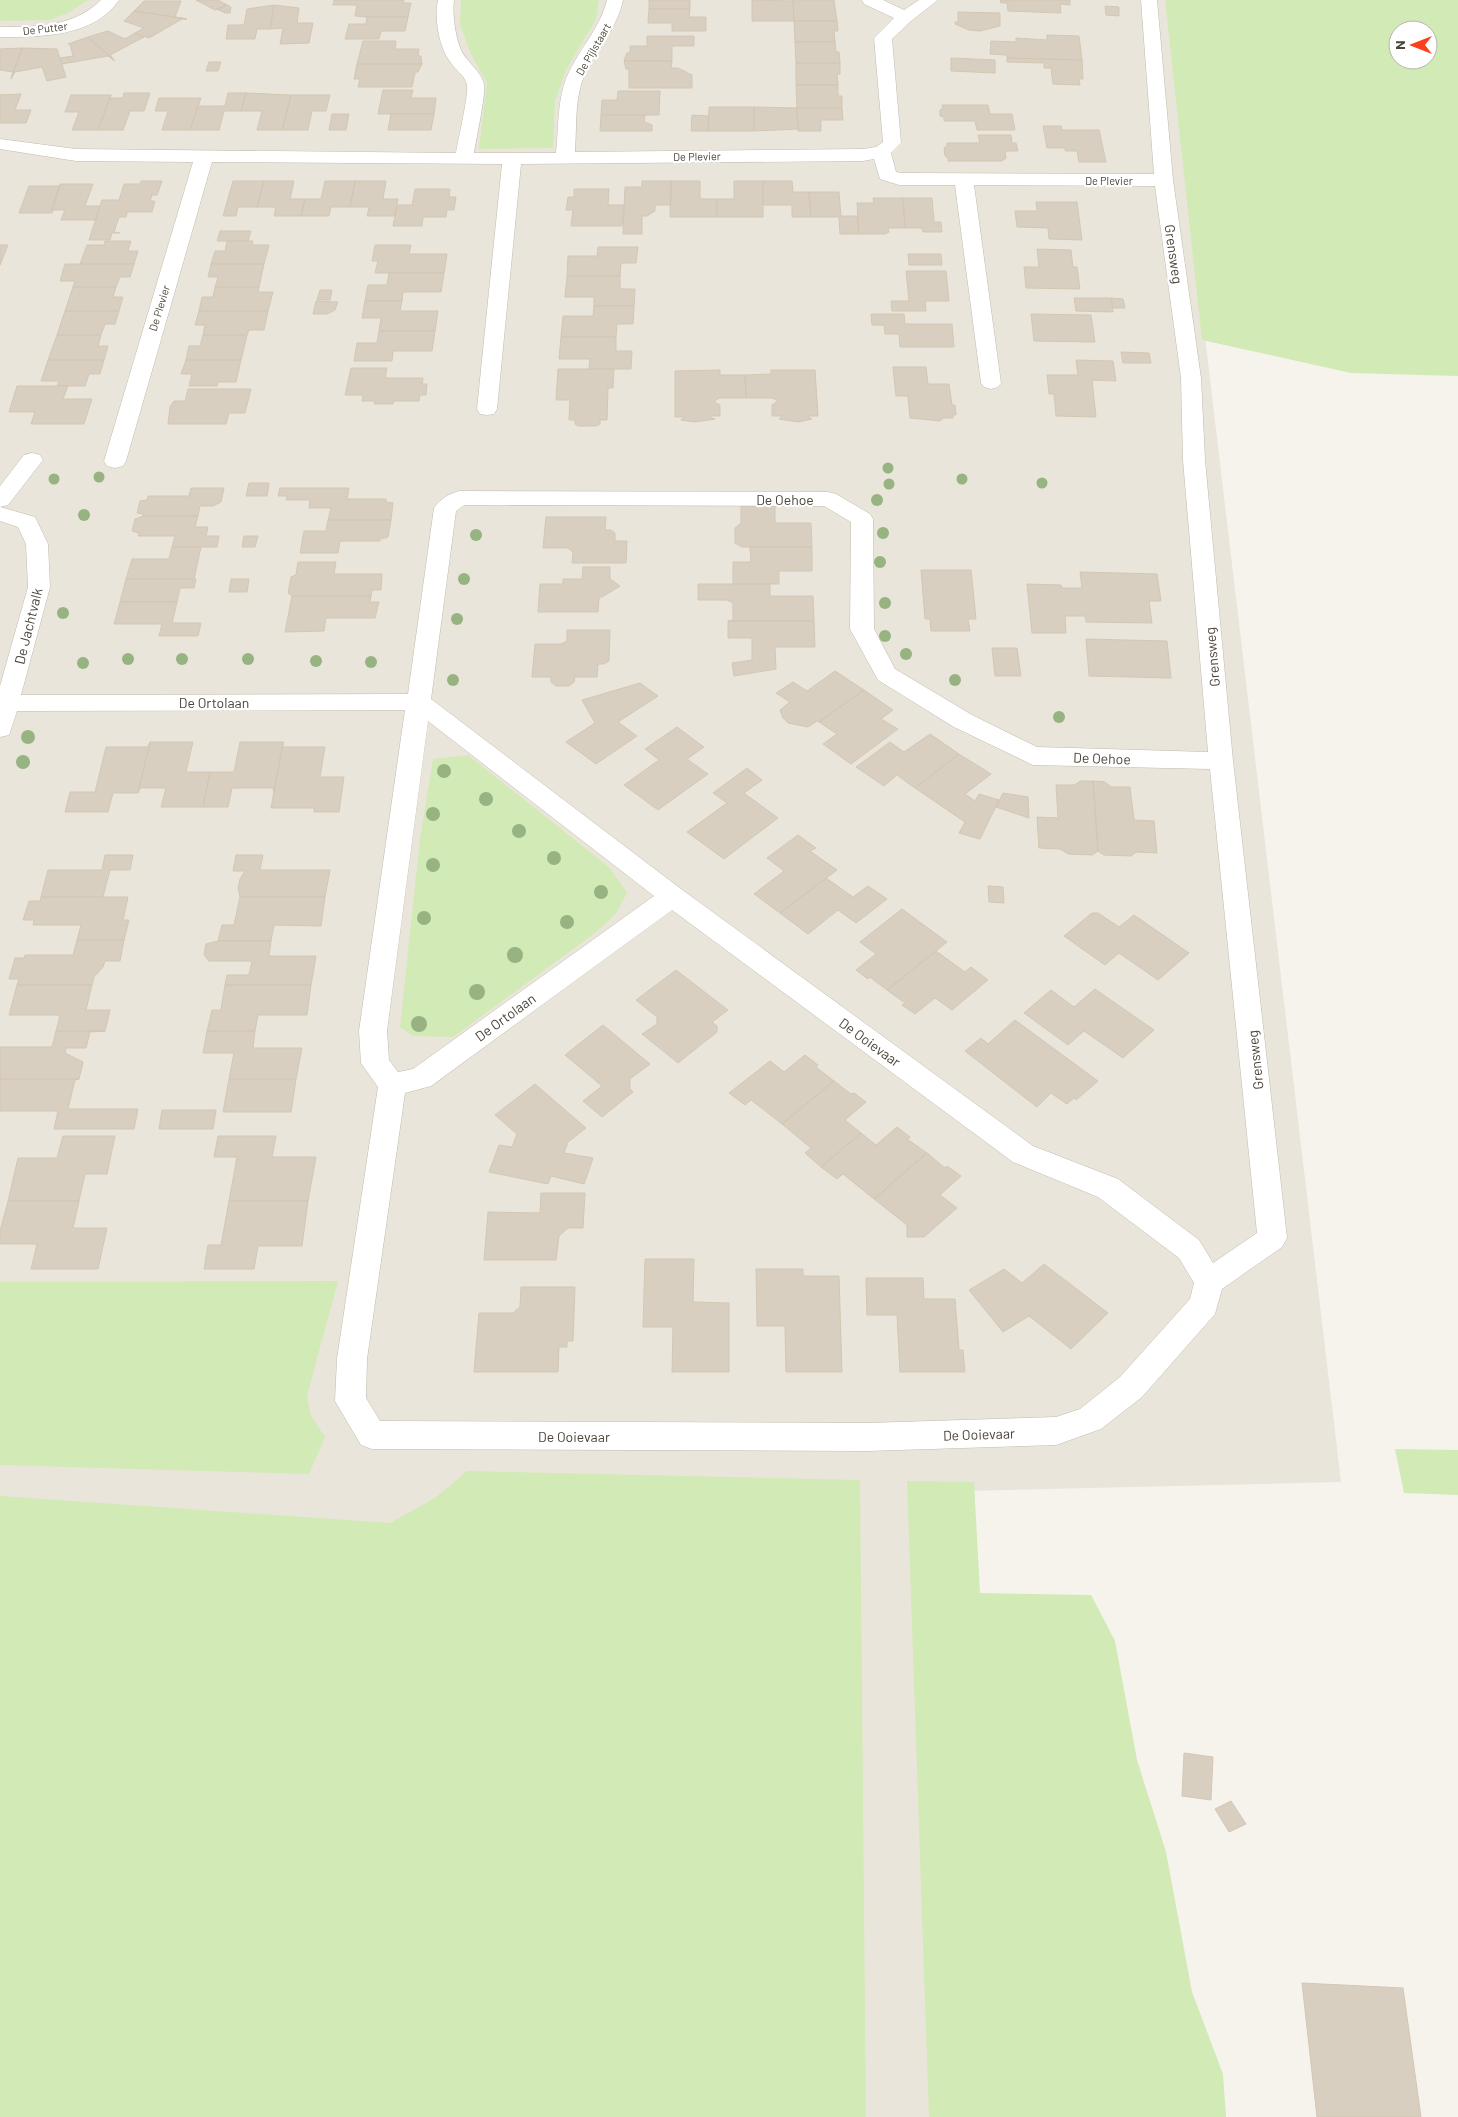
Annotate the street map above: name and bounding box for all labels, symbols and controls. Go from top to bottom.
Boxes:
street label: De Putter [22,19,68,37]
north arrow [1388,20,1438,70]
street label: De Pijlstaart [573,21,613,77]
text: N [1391,40,1408,50]
street label: De Plevier [673,149,721,163]
street label: De Plevier [1085,174,1133,187]
street label: Grensweg [1161,223,1187,285]
street label: De Plevier [146,283,172,333]
street label: De Oehoe [756,491,814,508]
street label: De Jachtvalk [10,586,46,666]
street label: Grensweg [1201,627,1223,687]
street label: De Ortolaan [179,694,249,711]
street label: De Oehoe [1073,748,1131,768]
street label: De Ortolaan [471,989,539,1045]
street label: De Ooievaar [836,1014,904,1070]
street label: Grensweg [1243,1029,1267,1091]
street label: De Ooievaar [943,1424,1015,1444]
street label: De Ooievaar [538,1428,610,1445]

